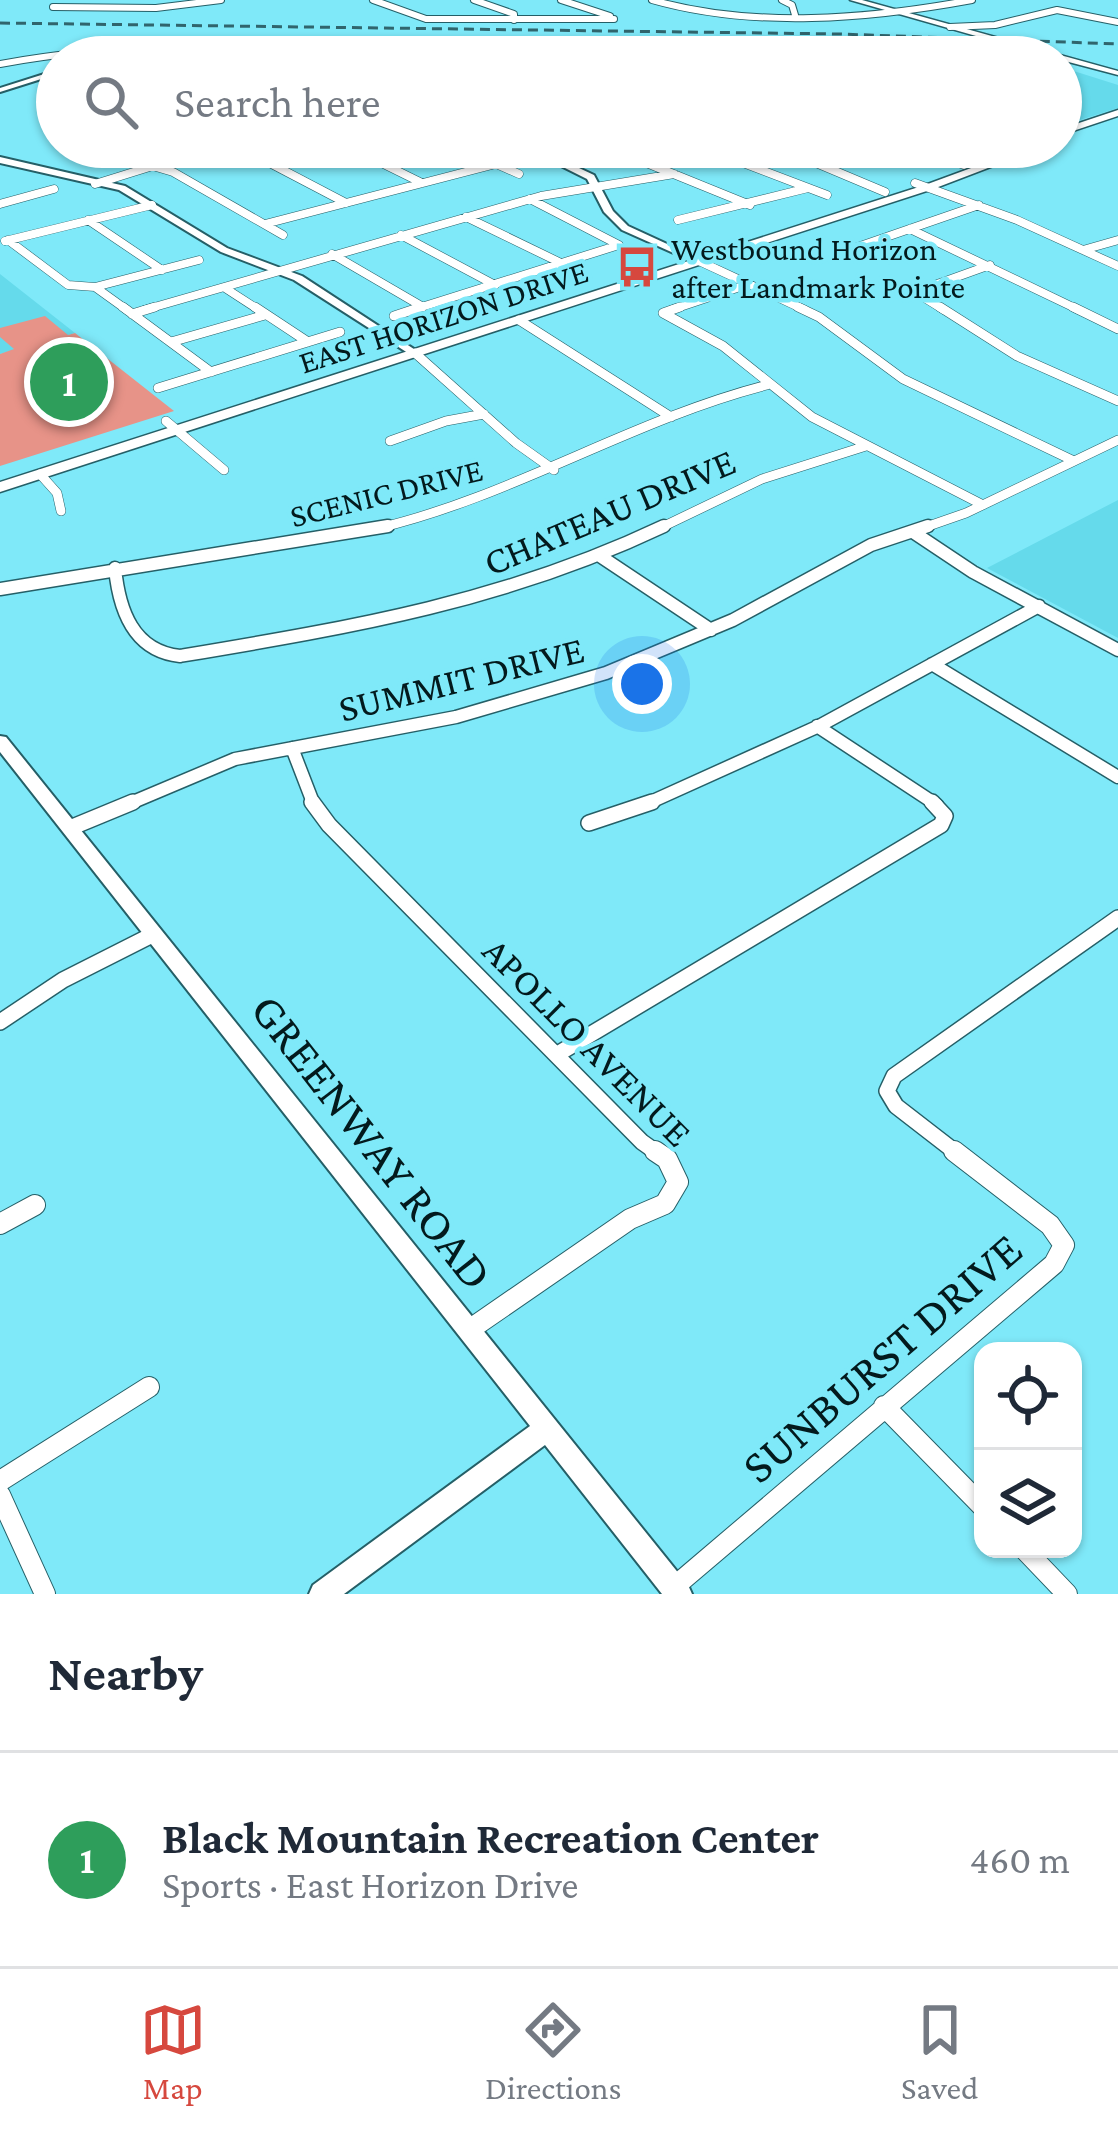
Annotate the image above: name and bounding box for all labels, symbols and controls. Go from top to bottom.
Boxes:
search box [36,36,1082,168]
icon: search [78,69,144,135]
text: Search here [174,77,381,127]
place label: Westbound Horizon after Landmark Pointe [671,230,965,305]
bus stop icon: Westbound Horizon after Landmark Pointe [614,244,660,290]
street label: EAST HORIZON DRIVE [294,252,592,381]
pin: 1 [30,337,108,427]
street label: CHATEAU DRIVE [477,439,741,584]
street label: SCENIC DRIVE [286,451,486,534]
street label: SUMMIT DRIVE [334,627,588,730]
your location [612,654,672,714]
street label: APOLLO AVENUE [474,928,701,1155]
street label: GREENWAY ROAD [241,983,504,1299]
street label: SUNBURST DRIVE [731,1222,1032,1493]
map controls [974,1342,1082,1558]
button: locate [974,1342,1082,1450]
button: layers [974,1450,1082,1558]
text: Nearby [48,1644,203,1701]
text: Black Mountain Recreation Center [162,1813,819,1863]
text: 1 [80,1838,94,1881]
text: 460 m [970,1838,1070,1881]
text: Sports · East Horizon Drive [162,1863,578,1906]
tab: Map [140,1997,206,2106]
tab: Directions [485,1997,622,2106]
tab: Saved [901,1997,978,2106]

